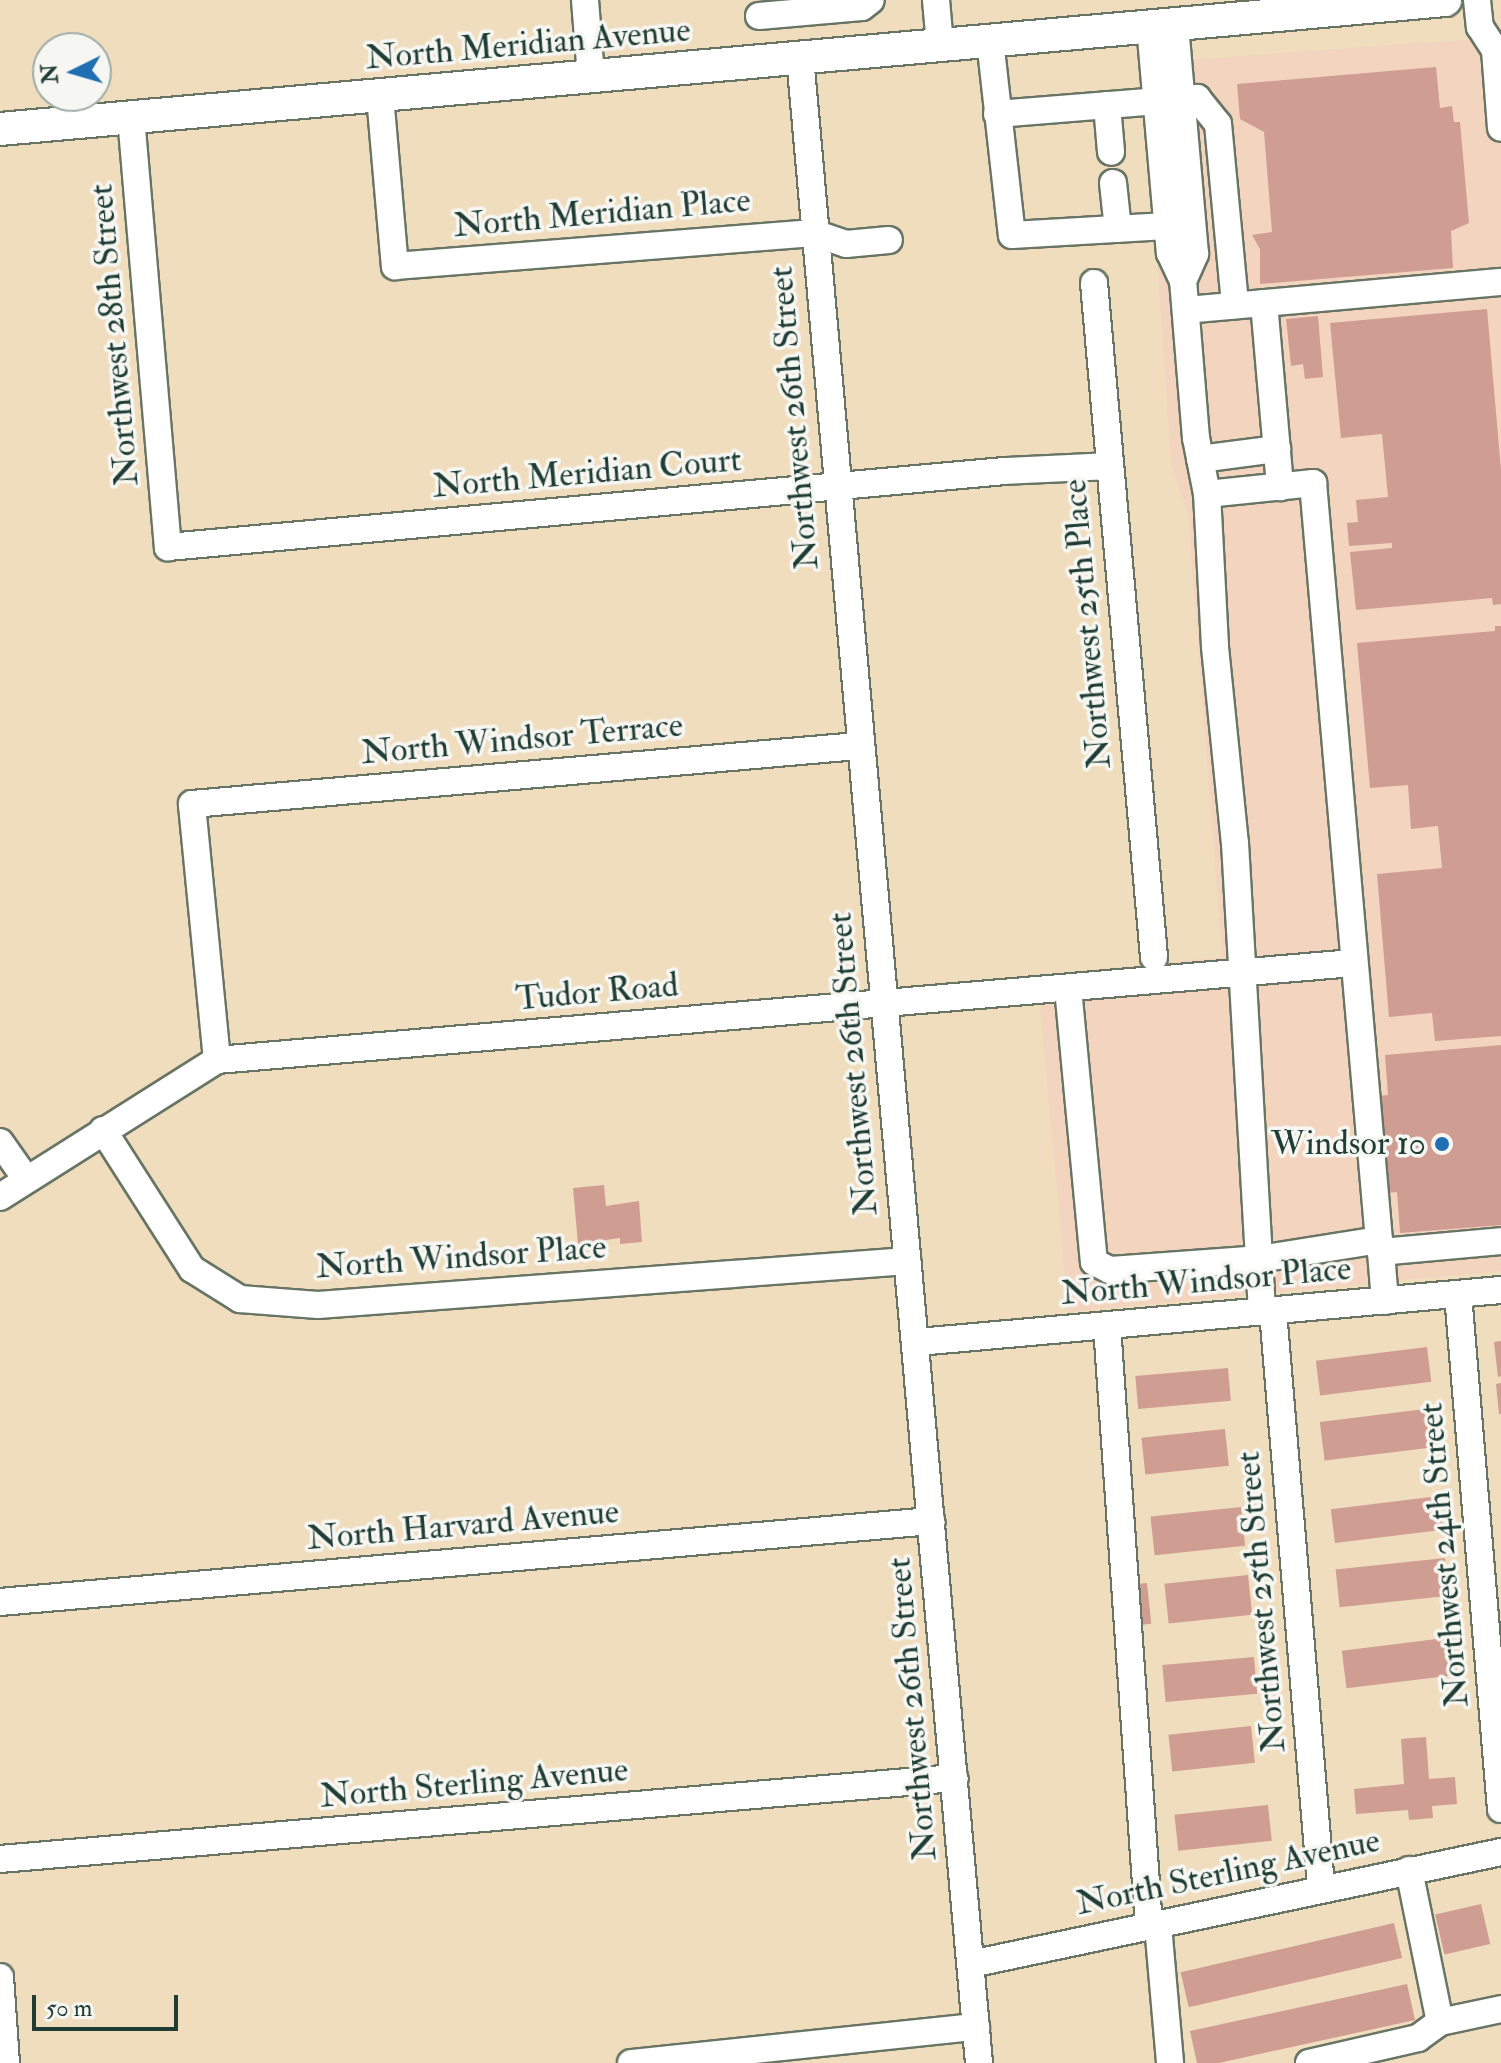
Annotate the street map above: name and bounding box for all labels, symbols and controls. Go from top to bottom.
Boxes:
street label: North Meridian Avenue [364,9,692,79]
north arrow [32,32,112,112]
text: N [35,63,65,85]
street label: North Meridian Place [452,180,752,246]
street label: Northwest 28th Street [80,182,148,488]
street label: Northwest 26th Street [760,265,828,571]
street label: North Meridian Court [431,439,743,507]
street label: Northwest 25th Place [1054,478,1120,770]
street label: North Windsor Terrace [359,705,685,773]
street label: Northwest 26th Street [819,911,887,1217]
street label: Tudor Road [514,965,680,1019]
place label: Windsor 10 [1271,1124,1426,1164]
marker: Windsor 10 [1433,1135,1451,1153]
street label: North Windsor Place [315,1227,607,1287]
street label: North Windsor Place [1059,1248,1353,1314]
street label: Northwest 24th Street [1410,1401,1478,1709]
street label: Northwest 25th Street [1228,1450,1294,1754]
street label: North Harvard Avenue [305,1491,621,1559]
street label: Northwest 26th Street [878,1556,946,1862]
street label: North Sterling Avenue [318,1749,630,1817]
street label: North Sterling Avenue [1073,1820,1383,1924]
scale bar [36,1979,182,2029]
text: 50 m [46,1993,92,2024]

